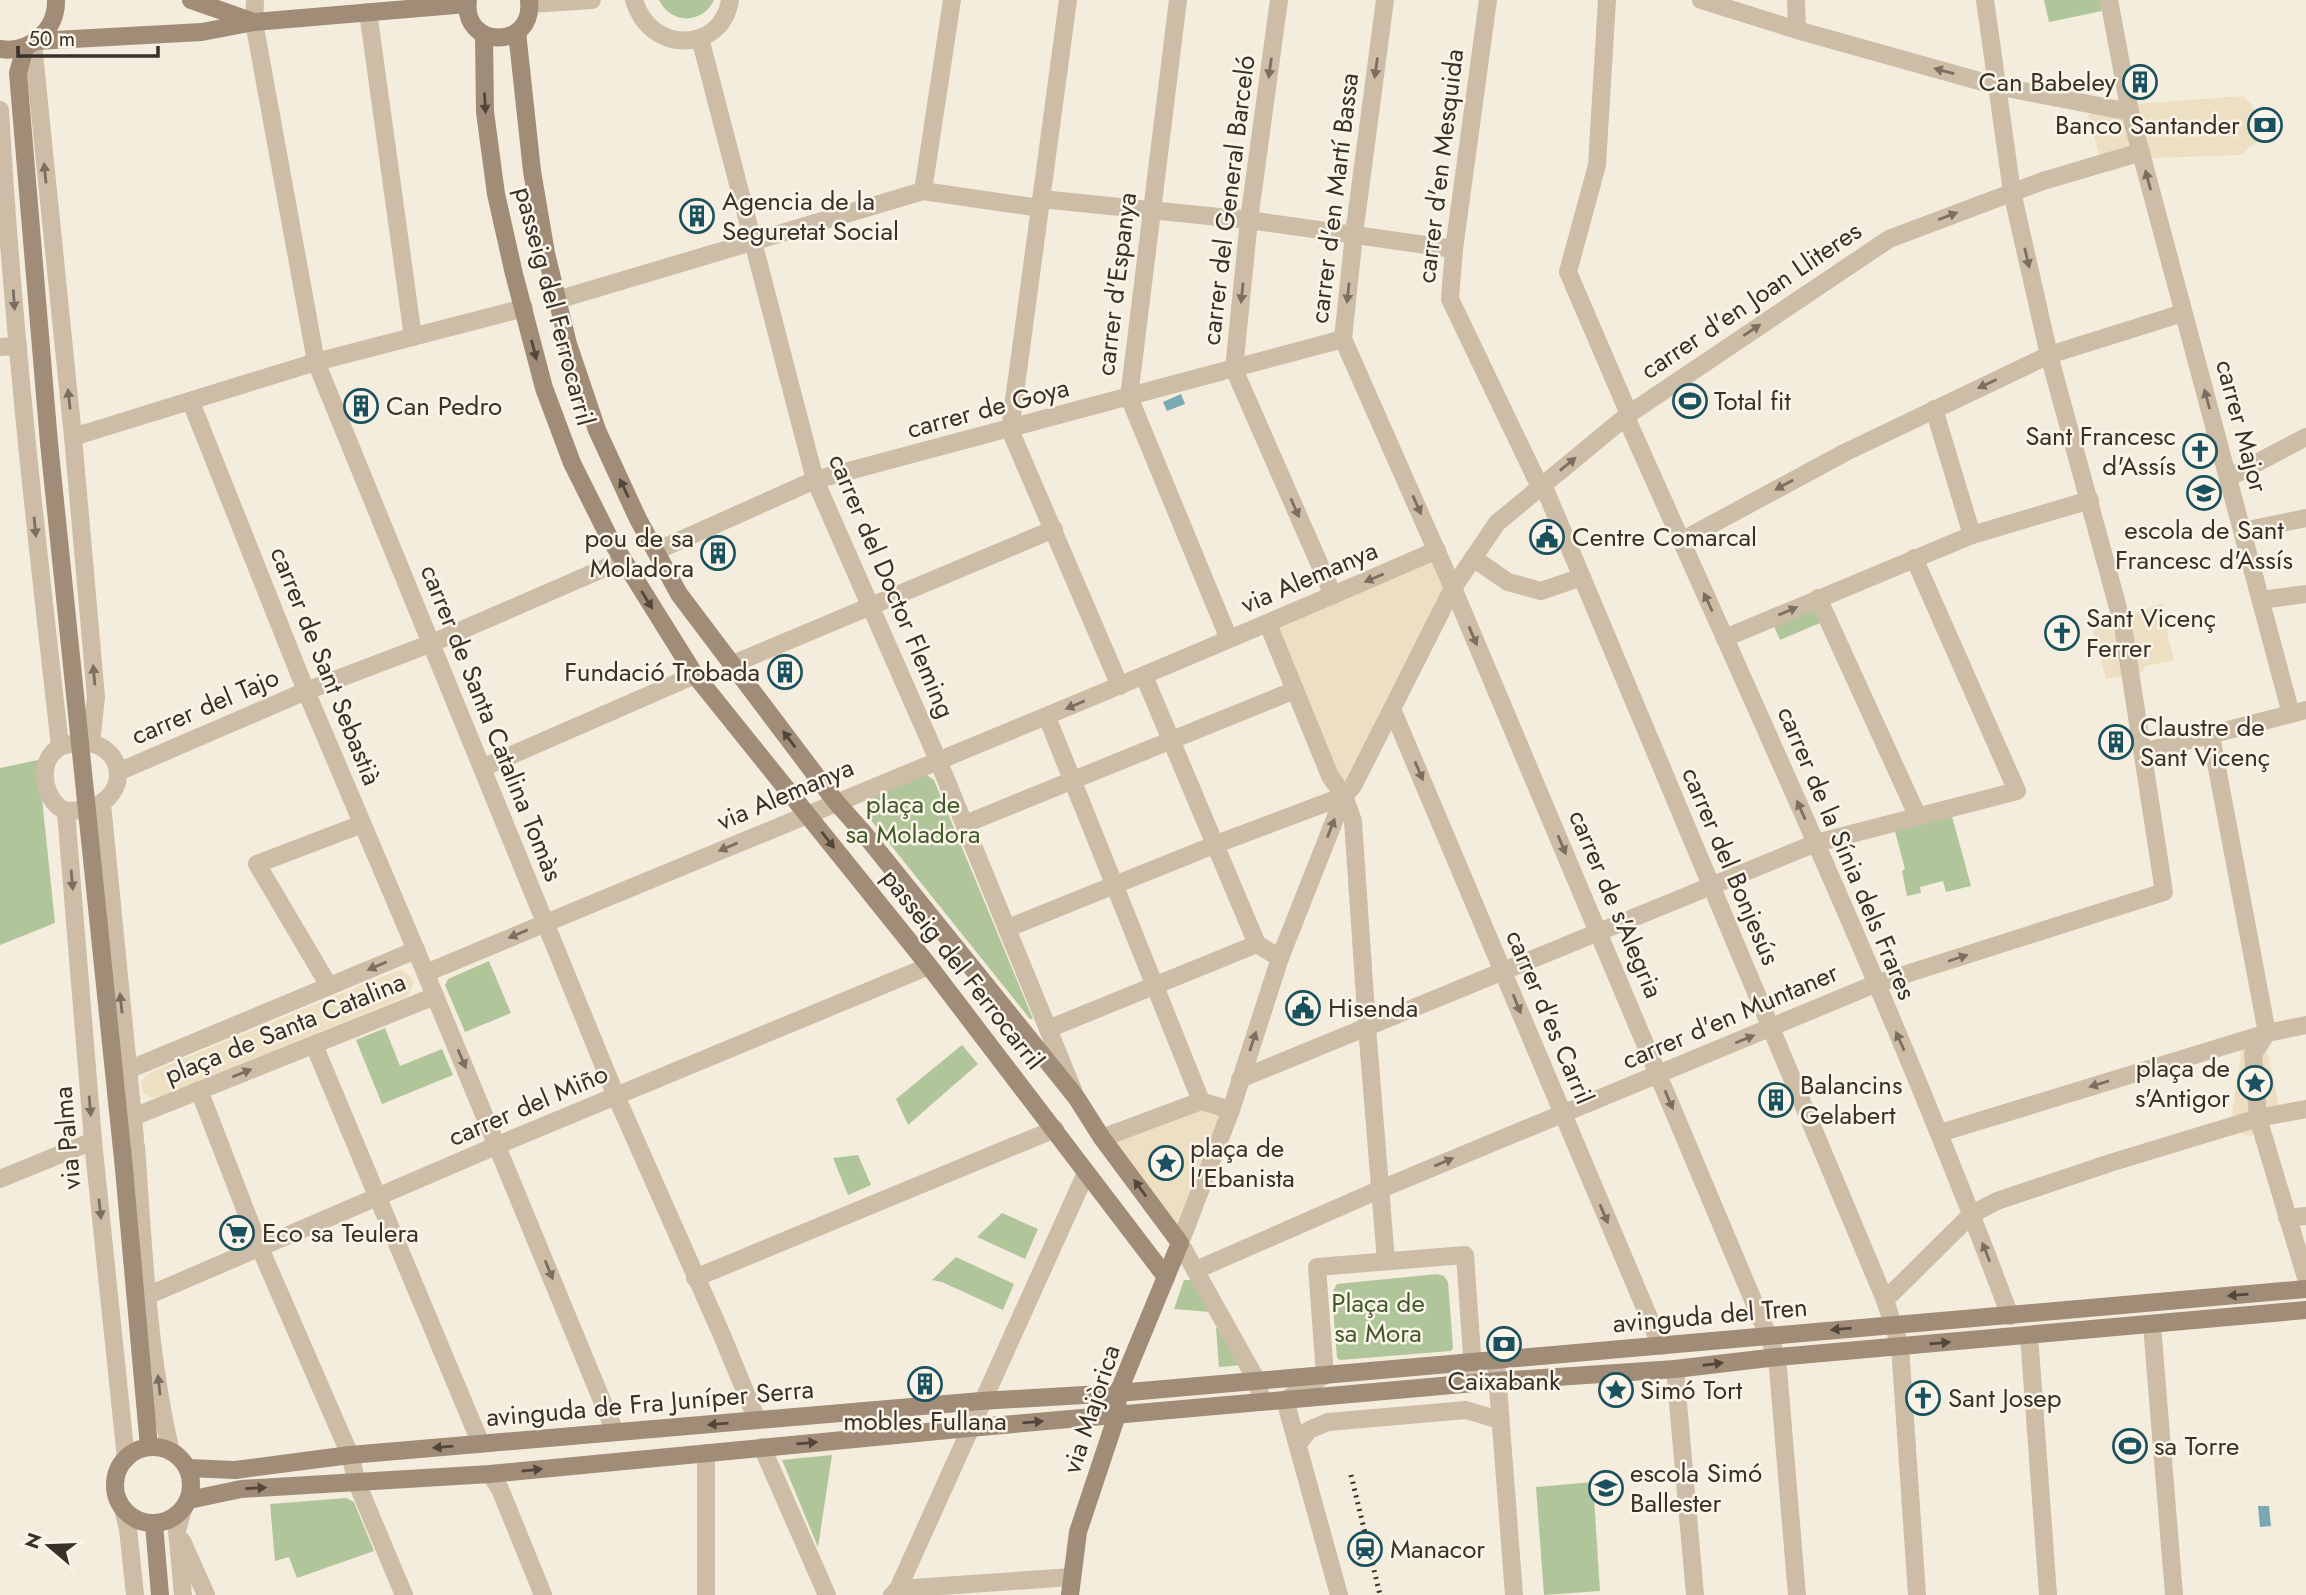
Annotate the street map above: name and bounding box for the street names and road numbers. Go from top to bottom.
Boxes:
street label: carrer d'en Mesquida [1407,47,1473,285]
street label: carrer del General Barceló [1191,53,1265,347]
street label: carrer d'en Martí Bassa [1300,71,1368,325]
street label: passeig del Ferrocarril [505,182,605,430]
street label: carrer d'Espanya [1086,190,1146,378]
street label: carrer d'en Joan Lliteres [1633,212,1869,388]
street label: carrer Major [2206,356,2278,497]
street label: carrer de Goya [903,368,1073,448]
street label: carrer del Doctor Fleming [819,448,965,724]
street label: via Alemanya [1235,531,1383,623]
street label: carrer de Sant Sebastià [261,541,391,791]
street label: carrer de Santa Catalina Tomàs [411,559,573,887]
street label: carrer del Tajo [125,658,285,754]
street label: carrer de la Sínia dels Frares [1768,700,1926,1006]
street label: via Alemanya [711,748,859,840]
street label: carrer del Bonjesús [1672,761,1790,971]
street label: carrer de s'Alegria [1559,804,1673,1004]
street label: passeig del Ferrocarril [872,860,1054,1078]
street label: carrer d'es Carril [1496,924,1604,1110]
street label: carrer d'en Muntaner [1616,953,1844,1079]
street label: plaça de Santa Catalina [159,962,411,1094]
street label: carrer del Miño [442,1054,614,1156]
street label: via Palma [44,1085,90,1191]
street label: avinguda del Tren [1611,1288,1809,1342]
street label: via Majòrica [1052,1340,1130,1478]
street label: avinguda de Fra Juníper Serra [485,1370,815,1436]

